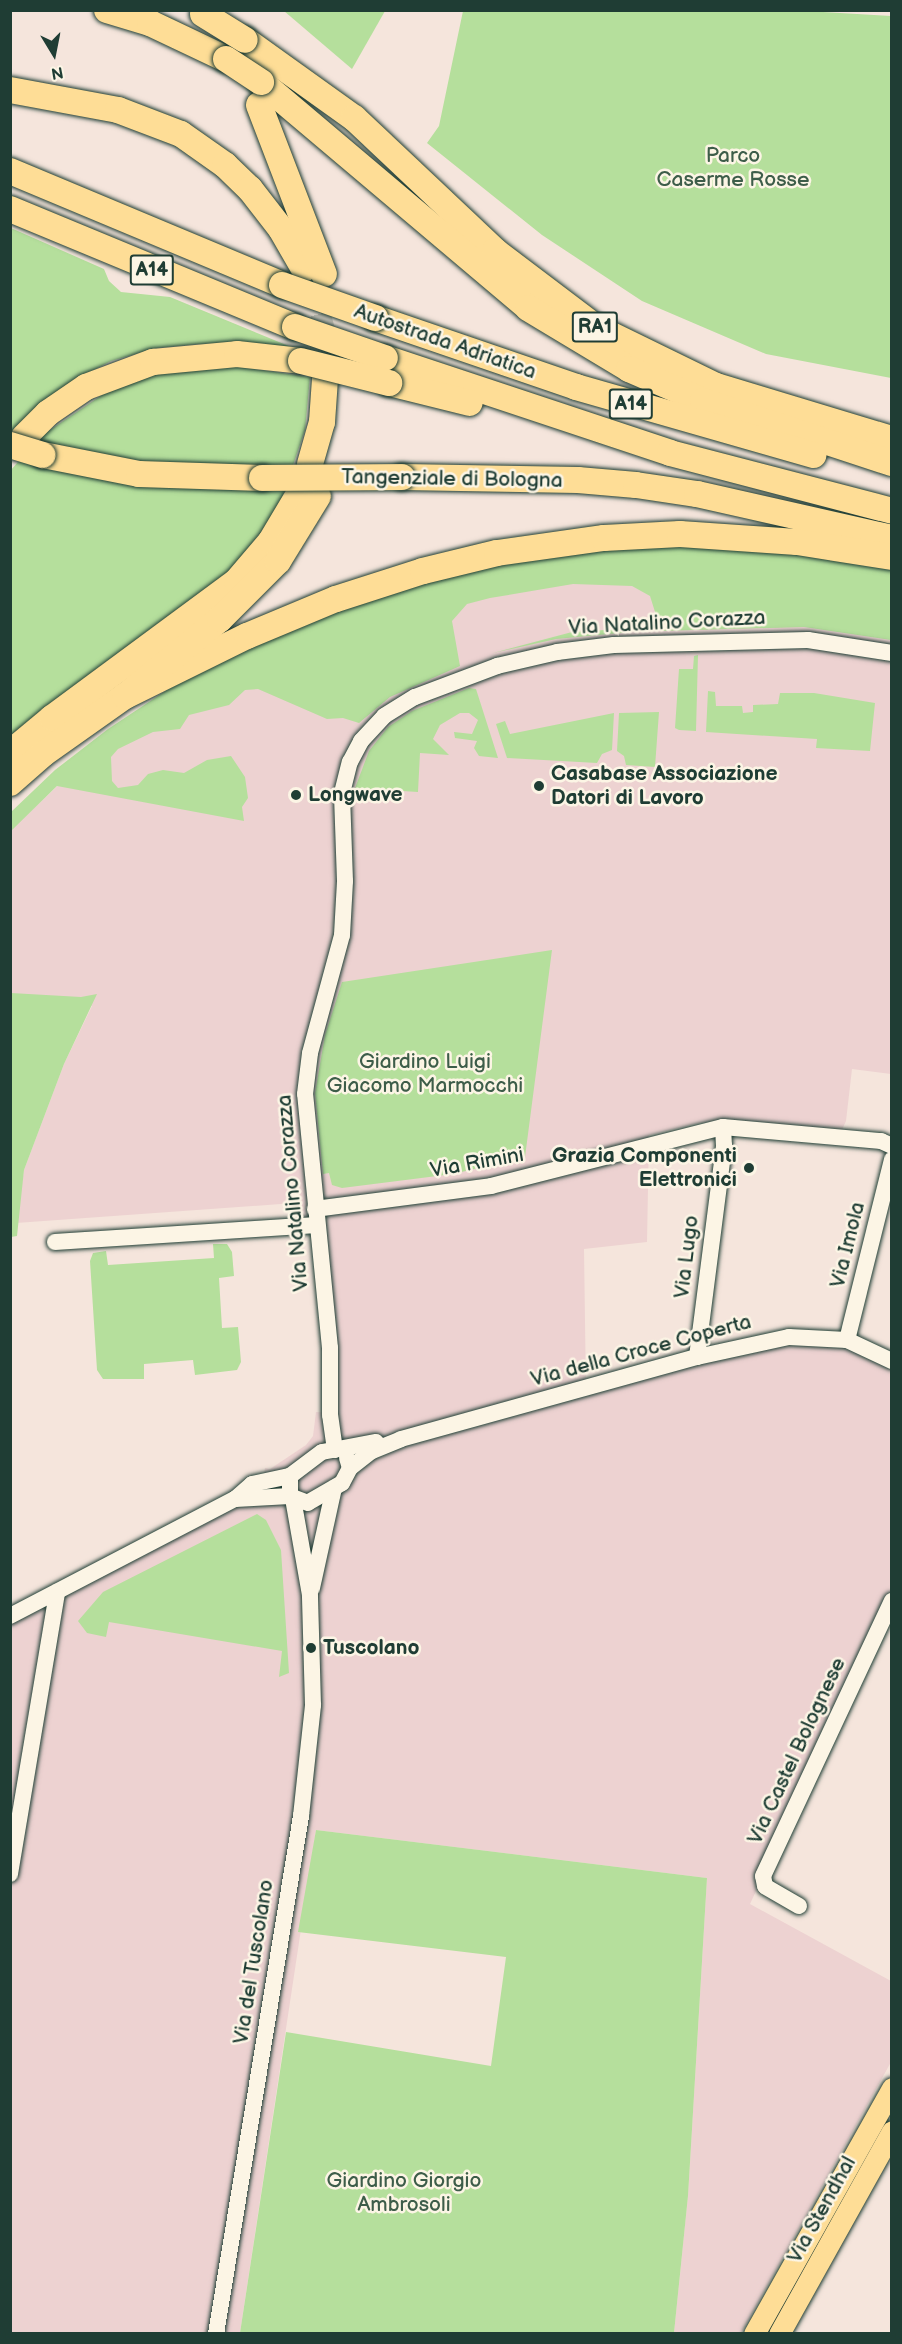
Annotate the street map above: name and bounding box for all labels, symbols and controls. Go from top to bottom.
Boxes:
north arrow [24,24,84,84]
text: N [50,62,65,83]
park label: Parco Caserme Rosse [657,143,809,193]
road number: A14 [130,253,174,287]
street label: Autostrada Adriatica [351,299,539,385]
road number: RA1 [571,310,619,344]
road number: A14 [608,387,654,421]
street label: Tangenziale di Bologna [341,464,563,494]
street label: Via Natalino Corazza [568,605,766,641]
place label: Casabase Associazione Datori di Lavoro [551,761,777,811]
marker: Casabase Associazione Datori di Lavoro [532,779,546,793]
place label: Longwave [308,782,403,808]
marker: Longwave [289,788,303,802]
park label: Giardino Luigi Giacomo Marmocchi [327,1049,523,1099]
street label: Via Natalino Corazza [272,1094,314,1292]
street label: Via Rimini [428,1142,526,1184]
place label: Grazia Componenti Elettronici [552,1143,737,1193]
marker: Grazia Componenti Elettronici [742,1161,756,1175]
street label: Via Imola [825,1199,871,1291]
street label: Via Lugo [669,1214,705,1300]
street label: Via della Croce Coperta [528,1309,754,1393]
place label: Tuscolano [323,1635,420,1661]
marker: Tuscolano [304,1641,318,1655]
street label: Via Castel Bolognese [743,1654,851,1848]
street label: Via del Tuscolano [229,1878,279,2046]
street label: Via Stendhal [782,2152,862,2268]
park label: Giardino Giorgio Ambrosoli [327,2168,481,2218]

